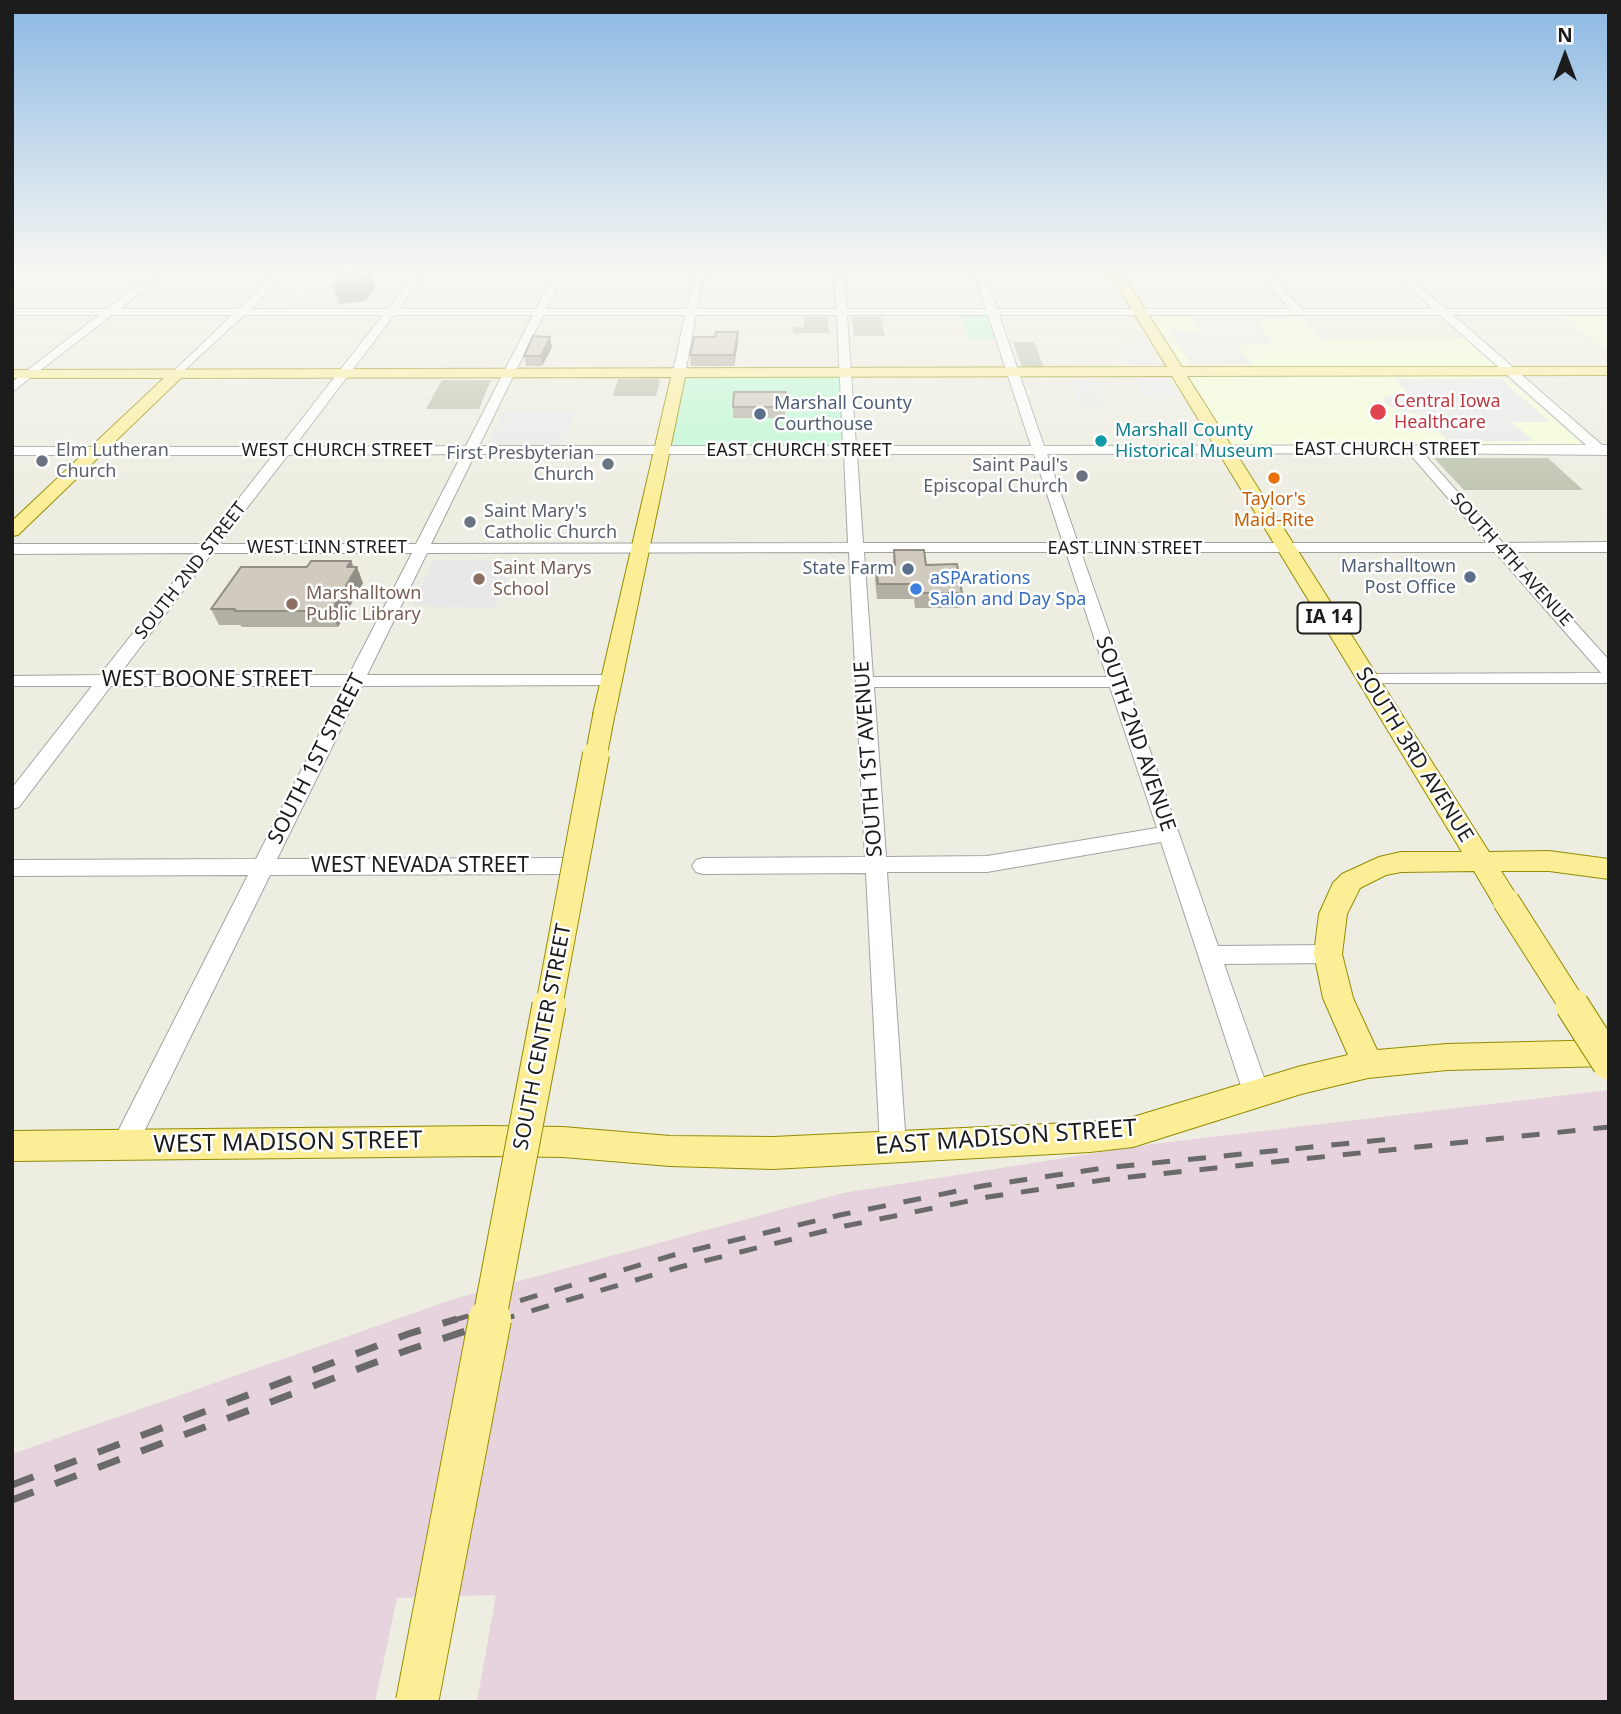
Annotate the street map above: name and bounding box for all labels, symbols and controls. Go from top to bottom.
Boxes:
north arrow [1530,21,1600,91]
text: N [1557,22,1573,48]
place label: Central Iowa Healthcare [1394,391,1501,434]
place label: Marshall County Courthouse [774,393,912,436]
marker: Central Iowa Healthcare [1368,402,1388,422]
marker: Marshall County Courthouse [752,406,768,422]
place label: Marshall County Historical Museum [1115,420,1273,462]
marker: Marshall County Historical Museum [1093,433,1109,449]
street label: EAST CHURCH STREET [1294,439,1480,461]
place label: Elm Lutheran Church [56,440,169,482]
street label: WEST CHURCH STREET [242,440,432,462]
street label: EAST CHURCH STREET [706,440,892,462]
place label: First Presbyterian Church [446,443,594,486]
marker: Elm Lutheran Church [34,453,50,469]
place label: Saint Paul's Episcopal Church [923,455,1068,498]
marker: First Presbyterian Church [600,456,616,472]
marker: Saint Paul's Episcopal Church [1074,468,1090,484]
marker: Taylor's Maid-Rite [1266,470,1282,486]
place label: Taylor's Maid-Rite [1234,489,1314,532]
street label: SOUTH 4TH AVENUE [1445,489,1577,631]
street label: SOUTH 2ND STREET [131,498,251,644]
place label: Saint Mary's Catholic Church [484,501,617,544]
marker: Saint Mary's Catholic Church [462,514,478,530]
street label: WEST LINN STREET [247,537,407,559]
street label: EAST LINN STREET [1048,538,1202,560]
place label: Marshalltown Post Office [1341,556,1456,598]
place label: Saint Marys School [493,558,592,600]
place label: State Farm [802,558,894,580]
marker: State Farm [900,561,916,577]
place label: aSPArations Salon and Day Spa [930,568,1086,610]
marker: Marshalltown Post Office [1462,569,1478,585]
marker: Saint Marys School [471,571,487,587]
marker: aSPArations Salon and Day Spa [908,581,924,597]
place label: Marshalltown Public Library [306,583,421,626]
marker: Marshalltown Public Library [284,596,300,612]
road number: IA 14 [1298,603,1360,634]
street label: SOUTH 2ND AVENUE [1090,633,1180,835]
street label: SOUTH 1ST AVENUE [850,660,888,858]
street label: SOUTH 3RD AVENUE [1350,663,1478,847]
street label: WEST BOONE STREET [102,667,312,693]
street label: SOUTH 1ST STREET [263,670,371,848]
street label: WEST NEVADA STREET [311,853,529,879]
street label: SOUTH CENTER STREET [509,922,577,1152]
street label: EAST MADISON STREET [874,1114,1138,1162]
street label: WEST MADISON STREET [153,1126,423,1160]

